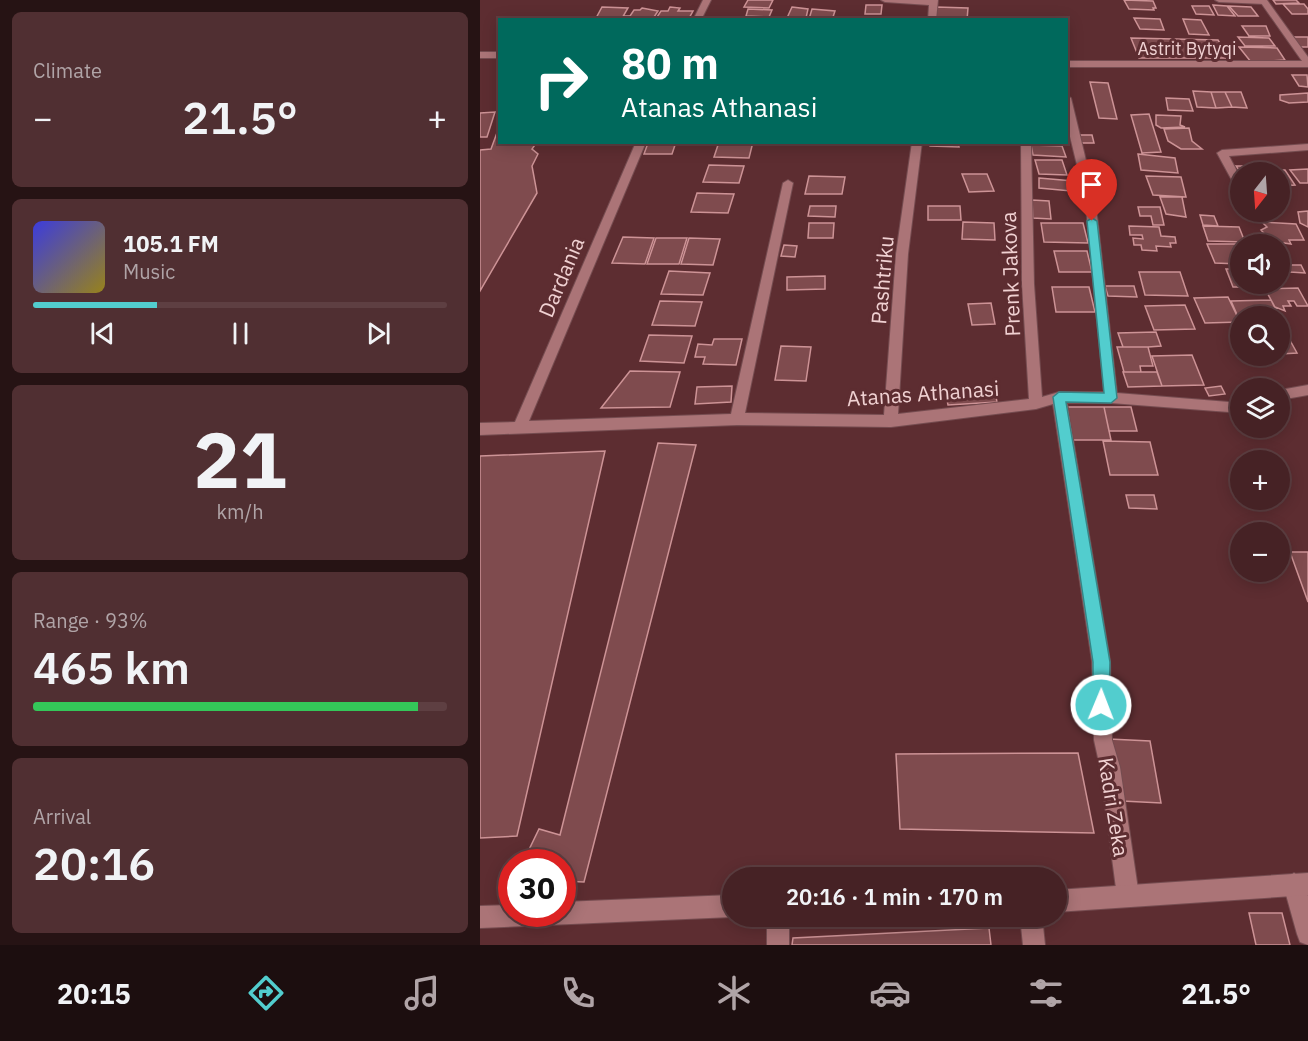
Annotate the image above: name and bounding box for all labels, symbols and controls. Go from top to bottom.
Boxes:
text: 80 m [621,36,719,91]
street label: Astrit Bytyqi [1138,37,1236,60]
icon: right [522,42,600,120]
text: Climate [33,57,102,84]
text: 21.5° [182,88,298,146]
text: Atanas Athanasi [621,89,817,124]
text: − [33,96,53,139]
text: + [427,96,447,139]
pin [1066,159,1117,221]
north arrow [1230,162,1290,222]
map controls [1230,162,1290,582]
icon: arrive [1075,168,1108,201]
street label: Prenk Jakova [994,211,1026,337]
text: 105.1 FM [123,229,219,258]
street label: Dardania [532,233,590,321]
street label: Pashtriku [864,234,900,326]
button: sound [1230,234,1290,294]
text: Music [123,258,175,285]
button: search [1230,306,1290,366]
icon: previous [86,317,119,350]
icon: pause [224,317,257,350]
icon: next [362,317,395,350]
street label: Atanas Athanasi [846,374,1000,412]
button: layers [1230,378,1290,438]
text: 21 [193,408,287,509]
button: + [1230,450,1290,510]
text: km/h [216,498,264,525]
button: − [1230,522,1290,582]
text: Range · 93% [33,607,148,634]
text: 465 km [33,638,190,696]
position arrow [1069,673,1133,737]
street label: Kadri Zeka [1092,755,1136,859]
text: Arrival [33,803,91,830]
text: 20:16 [33,834,155,892]
speed limit sign: 30 [498,849,576,927]
text: 20:16 · 1 min · 170 m [786,882,1003,911]
icon: directions [245,972,287,1014]
icon: music [401,972,443,1014]
icon: phone [557,972,599,1014]
icon: climate [713,972,755,1014]
icon: car [869,972,911,1014]
icon: filters [1025,972,1067,1014]
text: 20:15 [57,976,131,1011]
text: 21.5° [1181,976,1251,1011]

